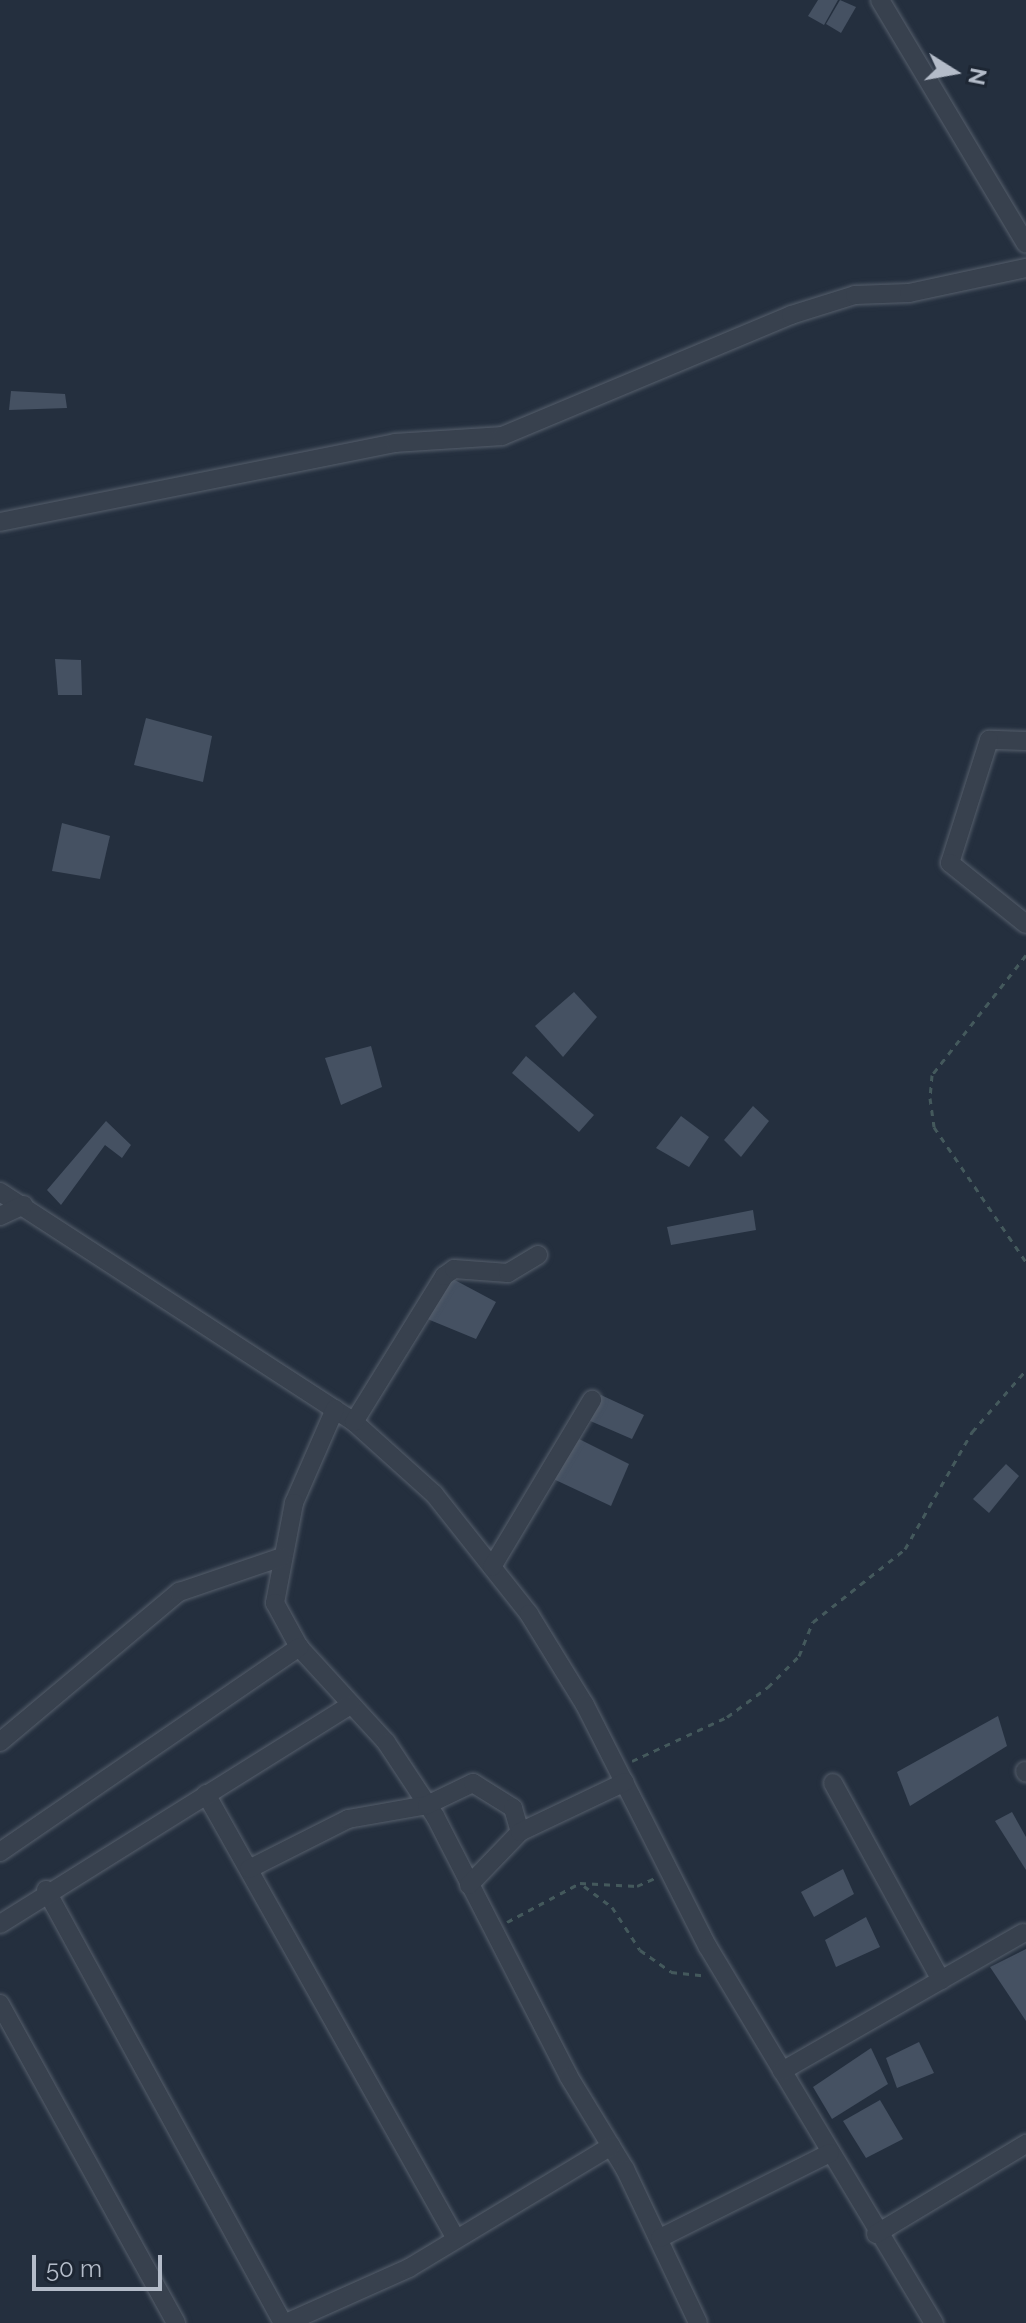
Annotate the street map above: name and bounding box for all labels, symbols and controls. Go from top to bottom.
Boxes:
north arrow [914,32,994,112]
text: N [963,66,992,87]
scale bar [36,2239,166,2289]
text: 50 m [46,2254,102,2283]

